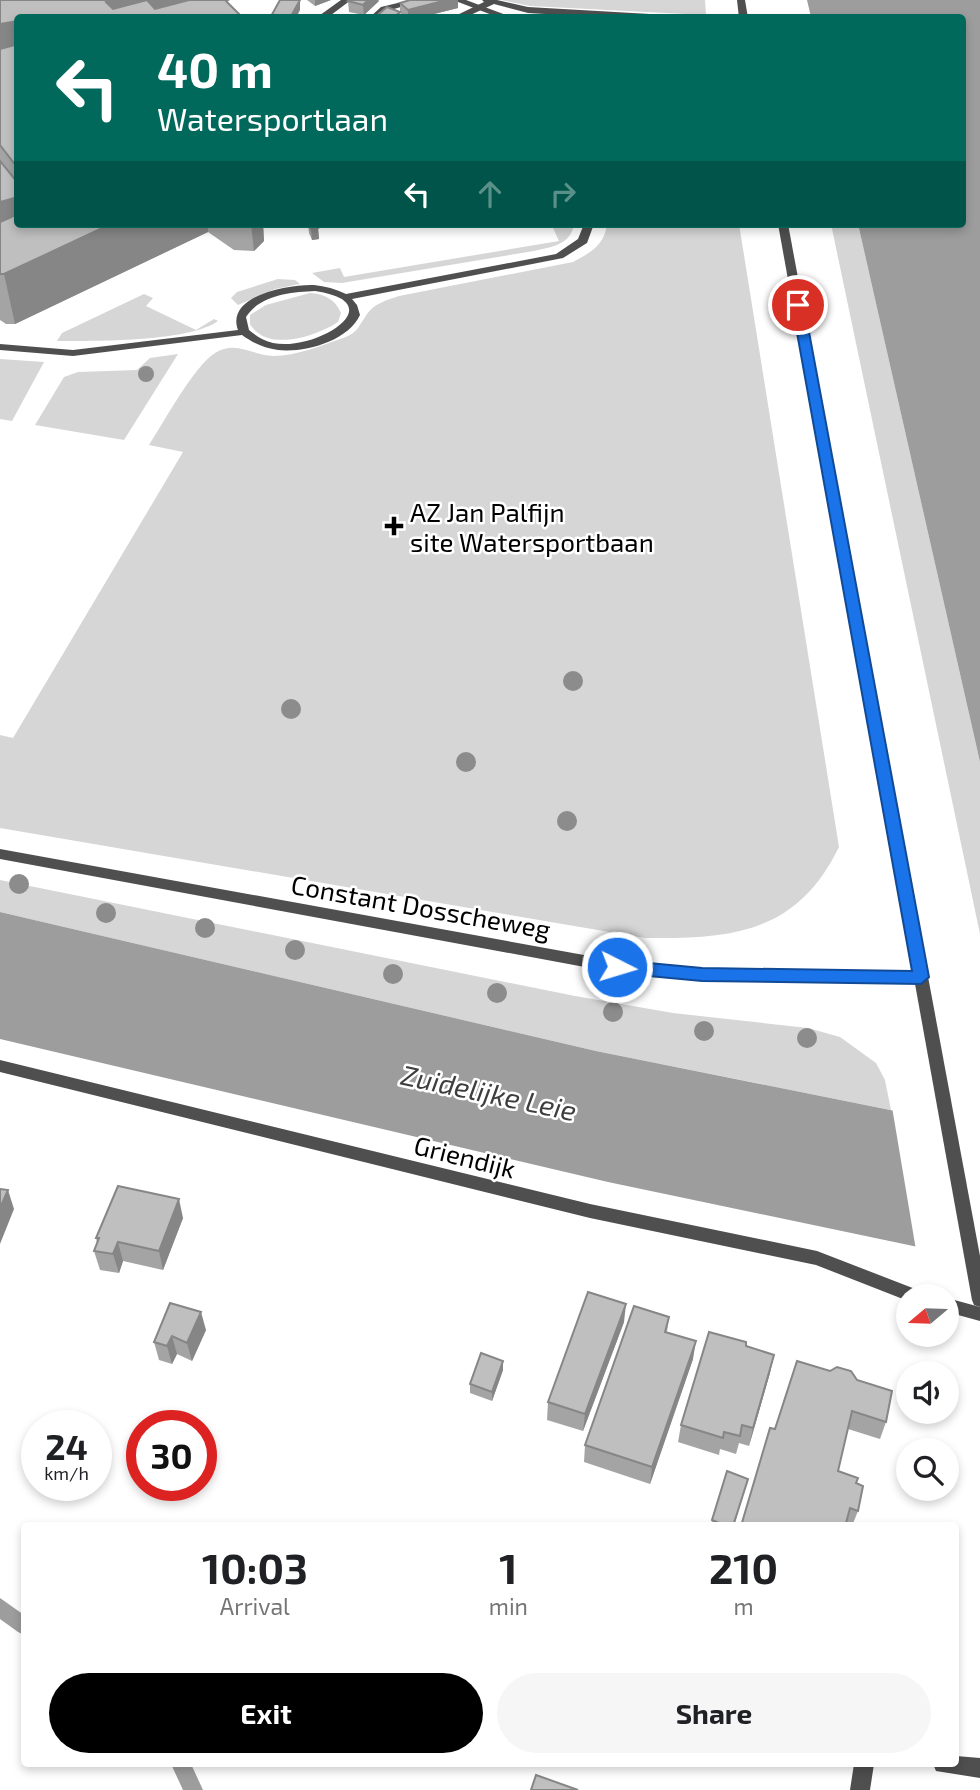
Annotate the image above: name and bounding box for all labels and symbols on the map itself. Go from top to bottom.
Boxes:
pin [768,275,828,335]
place label: AZ Jan Palfijn site Watersportbaan [410,496,654,557]
marker: AZ Jan Palfijn site Watersportbaan [384,516,404,536]
street label: Constant Dosscheweg [289,868,553,944]
position arrow [580,930,654,1004]
water label: Zuidelijke Leie [398,1057,580,1127]
street label: Griendijk [411,1128,519,1184]
north arrow [896,1284,959,1348]
speed limit sign: 30 [126,1410,217,1501]

